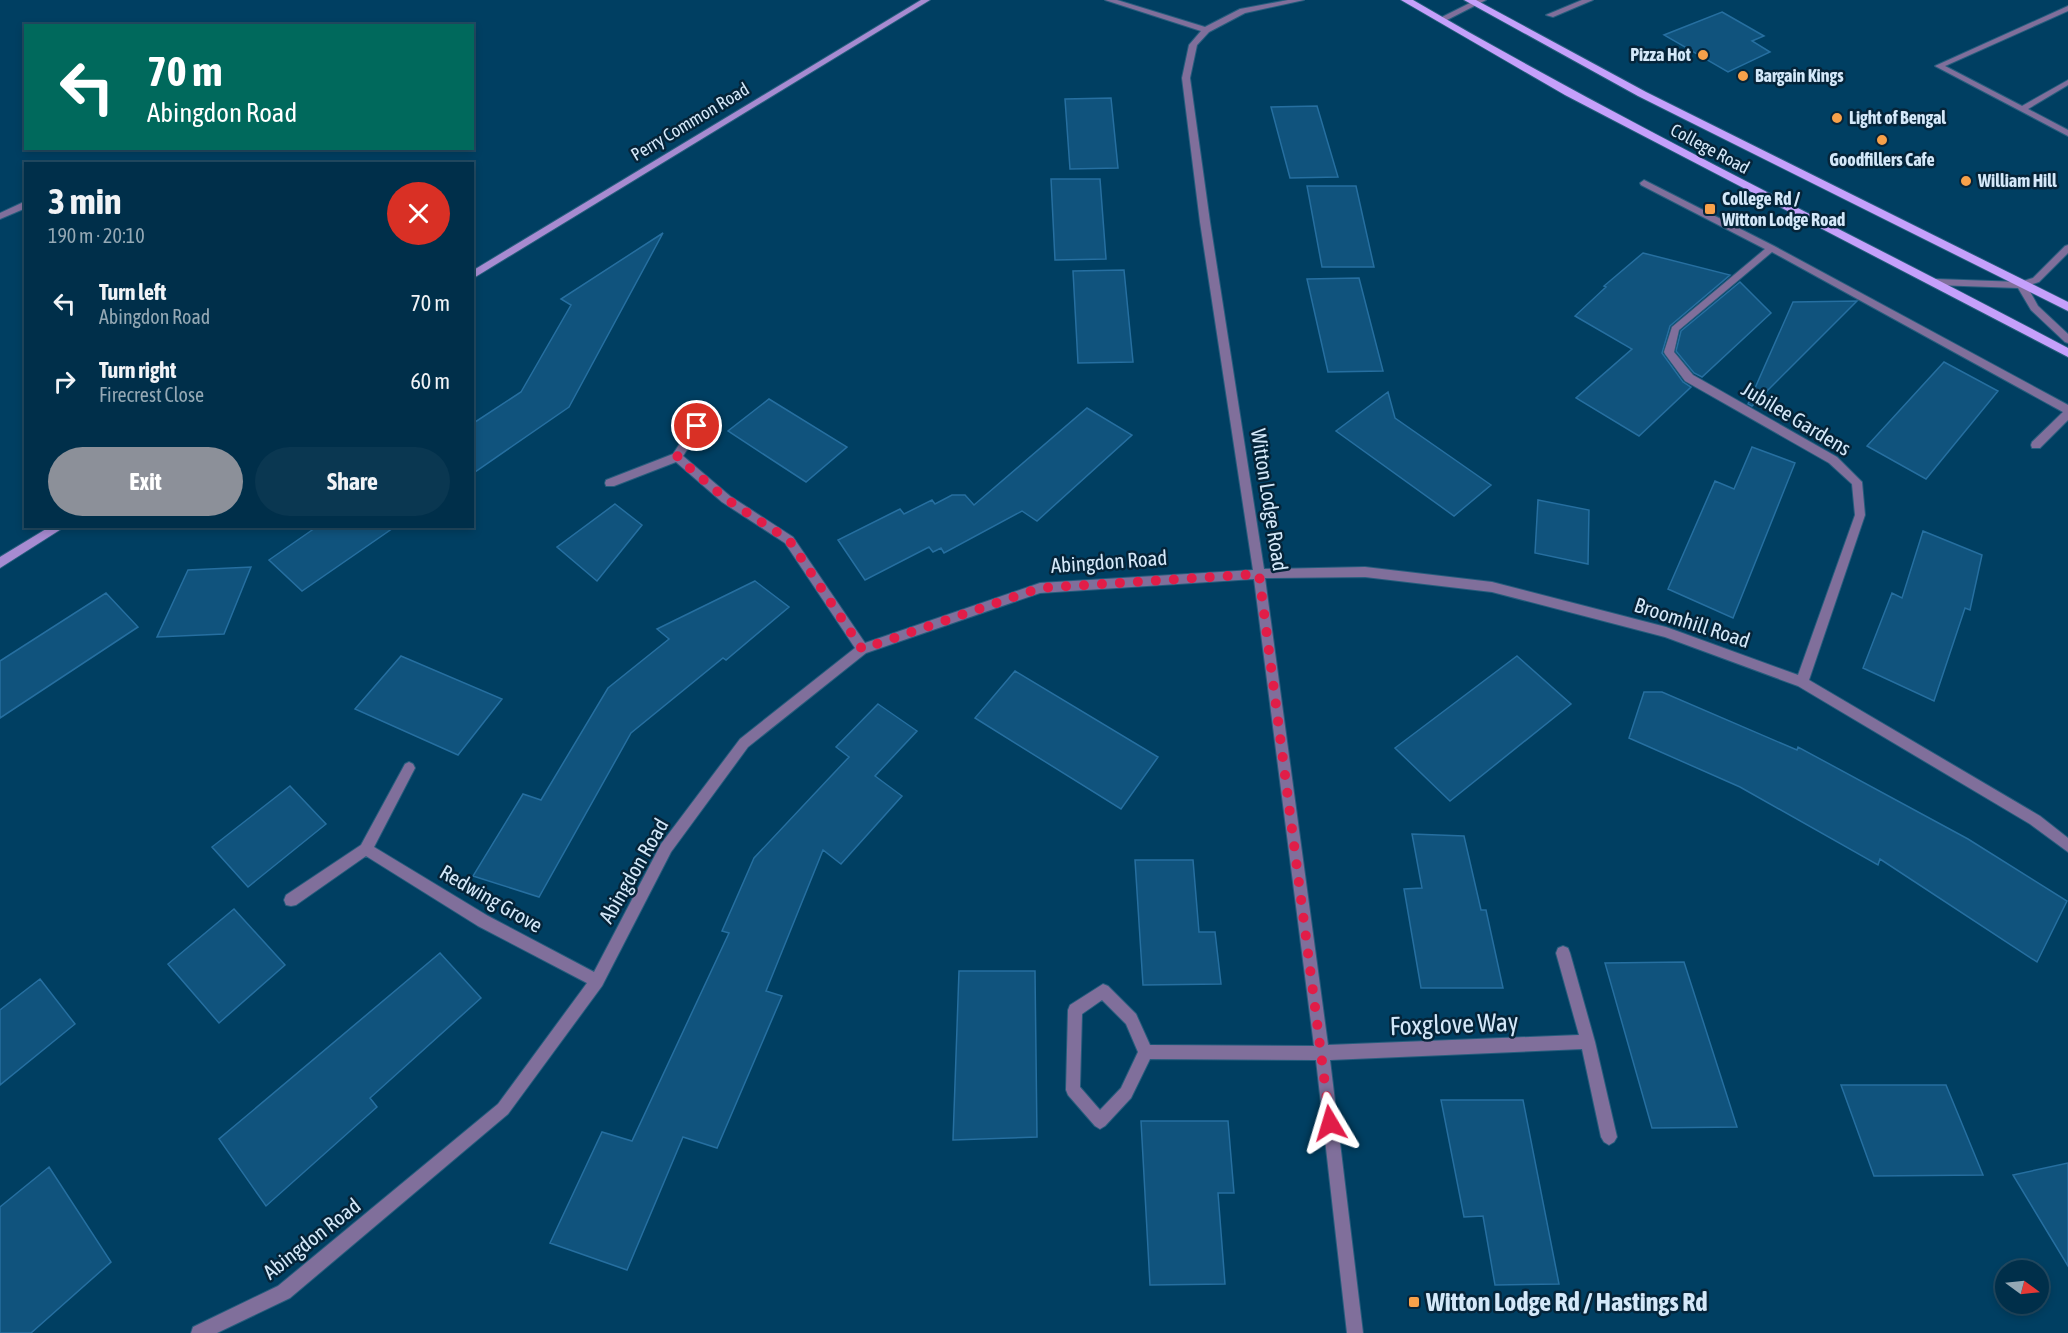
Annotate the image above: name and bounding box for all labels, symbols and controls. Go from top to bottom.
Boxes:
place label: Pizza Hot [1630,44,1692,65]
text: 70 m [147,47,222,95]
icon: left [48,48,126,126]
marker: Pizza Hot [1696,48,1710,62]
place label: Bargain Kings [1755,65,1844,86]
marker: Bargain Kings [1736,69,1750,83]
street label: Perry Common Road [627,78,753,165]
text: Abingdon Road [147,97,297,128]
place label: Light of Bengal [1849,107,1946,128]
marker: Light of Bengal [1830,111,1844,125]
street label: College Road [1667,119,1753,178]
marker: Goodfillers Cafe [1875,133,1889,147]
place label: Goodfillers Cafe [1829,149,1935,170]
place label: William Hill [1977,170,2057,191]
marker: William Hill [1959,174,1973,188]
text: 3 min [48,180,122,222]
button: close [387,182,450,245]
place label: College Rd / Witton Lodge Road [1721,188,1845,230]
marker: College Rd / Witton Lodge Road [1703,202,1717,216]
text: 190 m · 20:10 [48,224,145,247]
text: Turn left [99,279,166,305]
icon: left [48,287,81,320]
text: 70 m [410,290,450,316]
text: Abingdon Road [99,305,210,328]
text: Turn right [99,357,176,383]
icon: right [48,365,81,398]
text: 60 m [410,368,450,394]
street label: Jubilee Gardens [1738,376,1855,460]
text: Firecrest Close [99,383,204,406]
pin [671,400,722,451]
icon: arrive [680,409,713,442]
street label: Witton Lodge Road [1247,427,1293,573]
button: Exit [48,447,243,516]
button: Share [255,447,450,516]
street label: Abingdon Road [1050,545,1168,577]
street label: Broomhill Road [1631,592,1753,652]
street label: Abingdon Road [594,814,673,927]
street label: Redwing Grove [436,859,547,937]
street label: Foxglove Way [1389,1007,1519,1041]
position arrow [1298,1091,1362,1155]
street label: Abingdon Road [258,1193,365,1284]
north arrow [1995,1260,2049,1314]
map controls [1995,1260,2049,1314]
place label: Witton Lodge Rd / Hastings Rd [1425,1287,1708,1317]
marker: Witton Lodge Rd / Hastings Rd [1407,1295,1421,1309]

